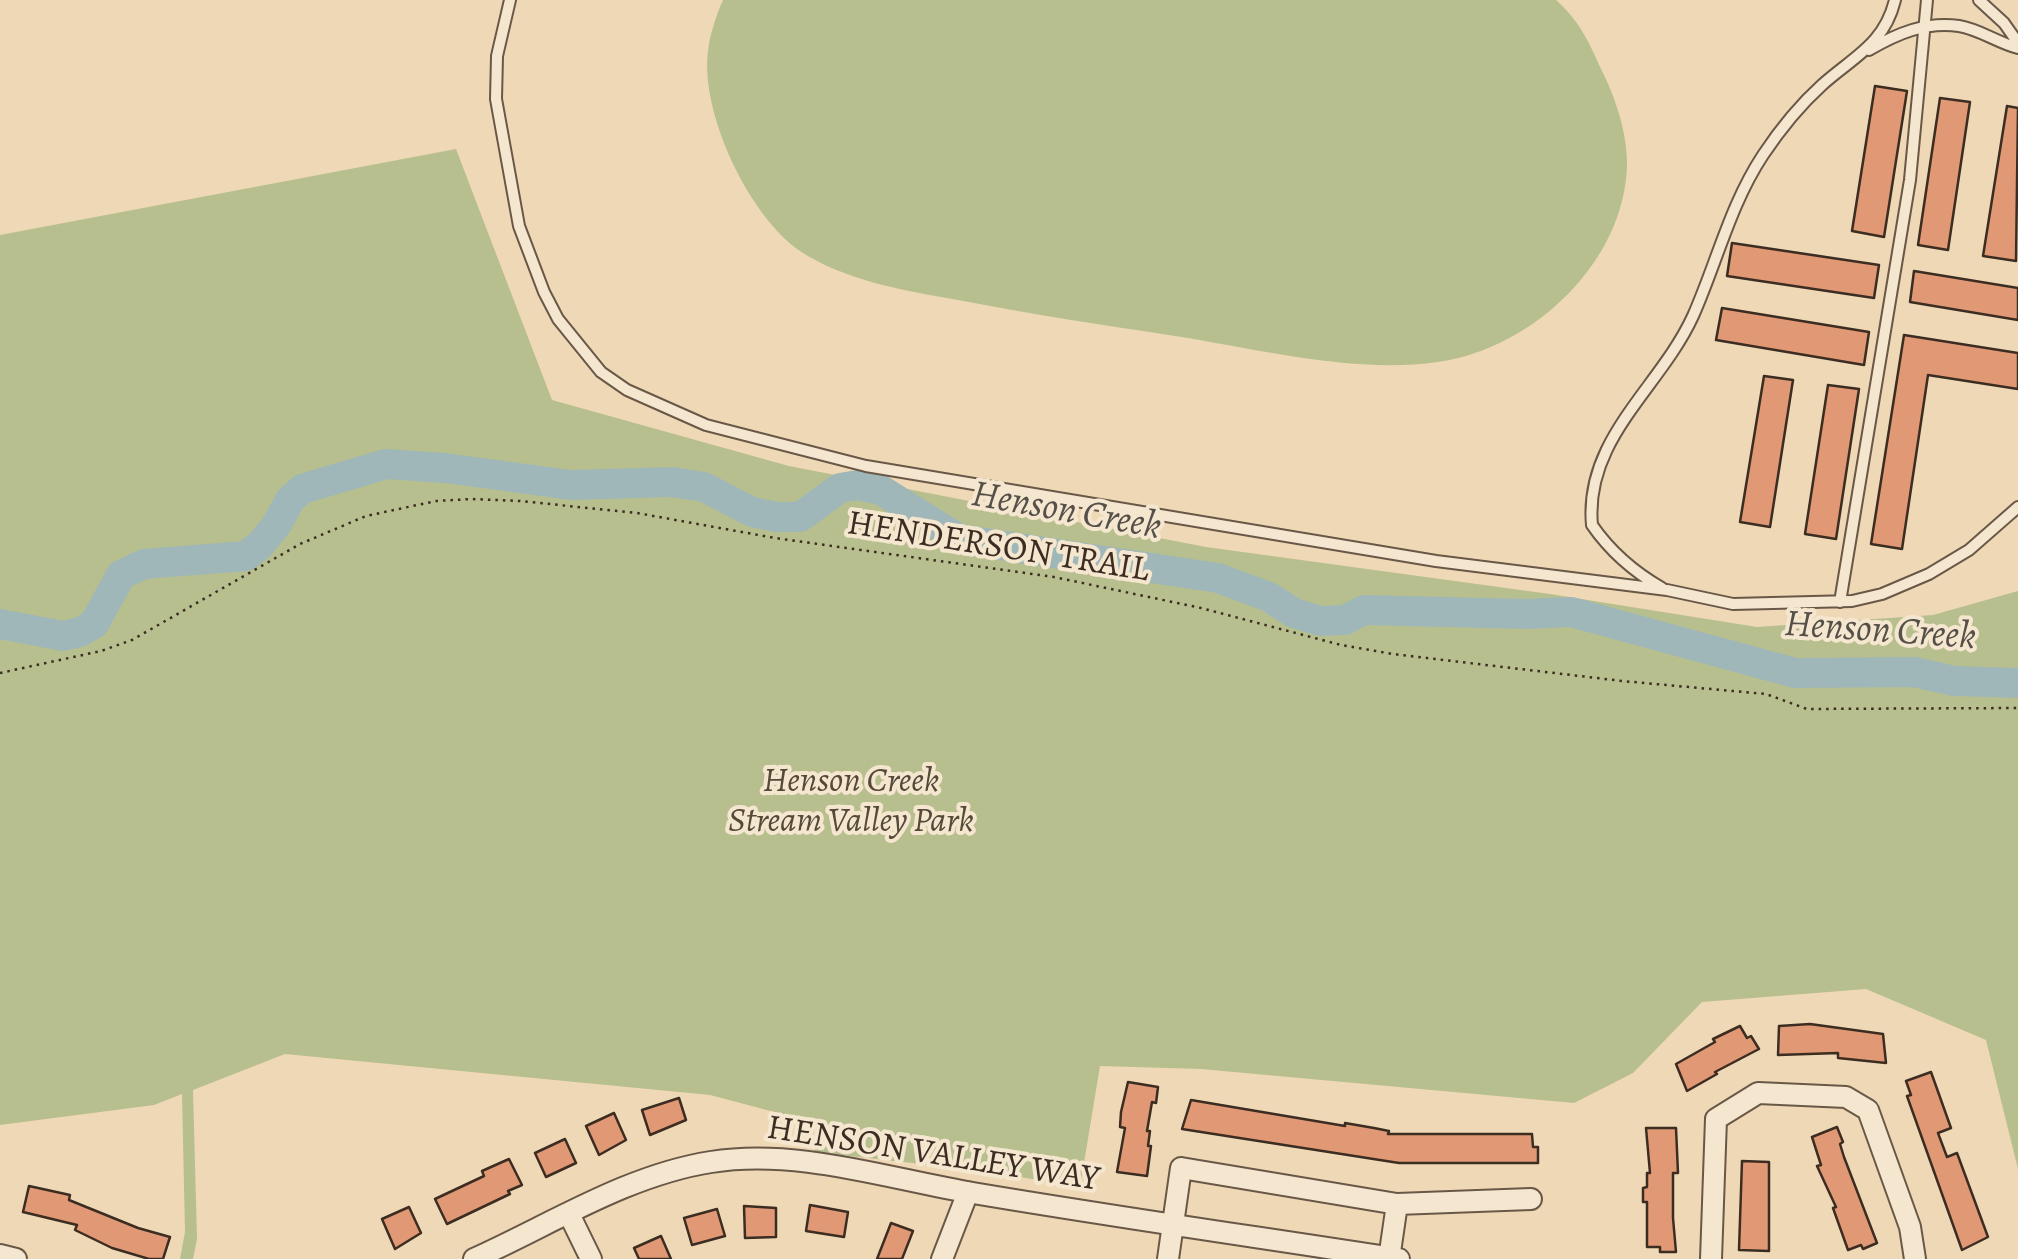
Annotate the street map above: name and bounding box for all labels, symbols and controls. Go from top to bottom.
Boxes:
water label: Henson Creek [968,473,1164,551]
street label: HENDERSON TRAIL [844,503,1152,593]
water label: Henson Creek [1783,603,1977,661]
park label: Henson Creek Stream Valley Park [728,761,974,843]
street label: HENSON VALLEY WAY [764,1108,1102,1202]

